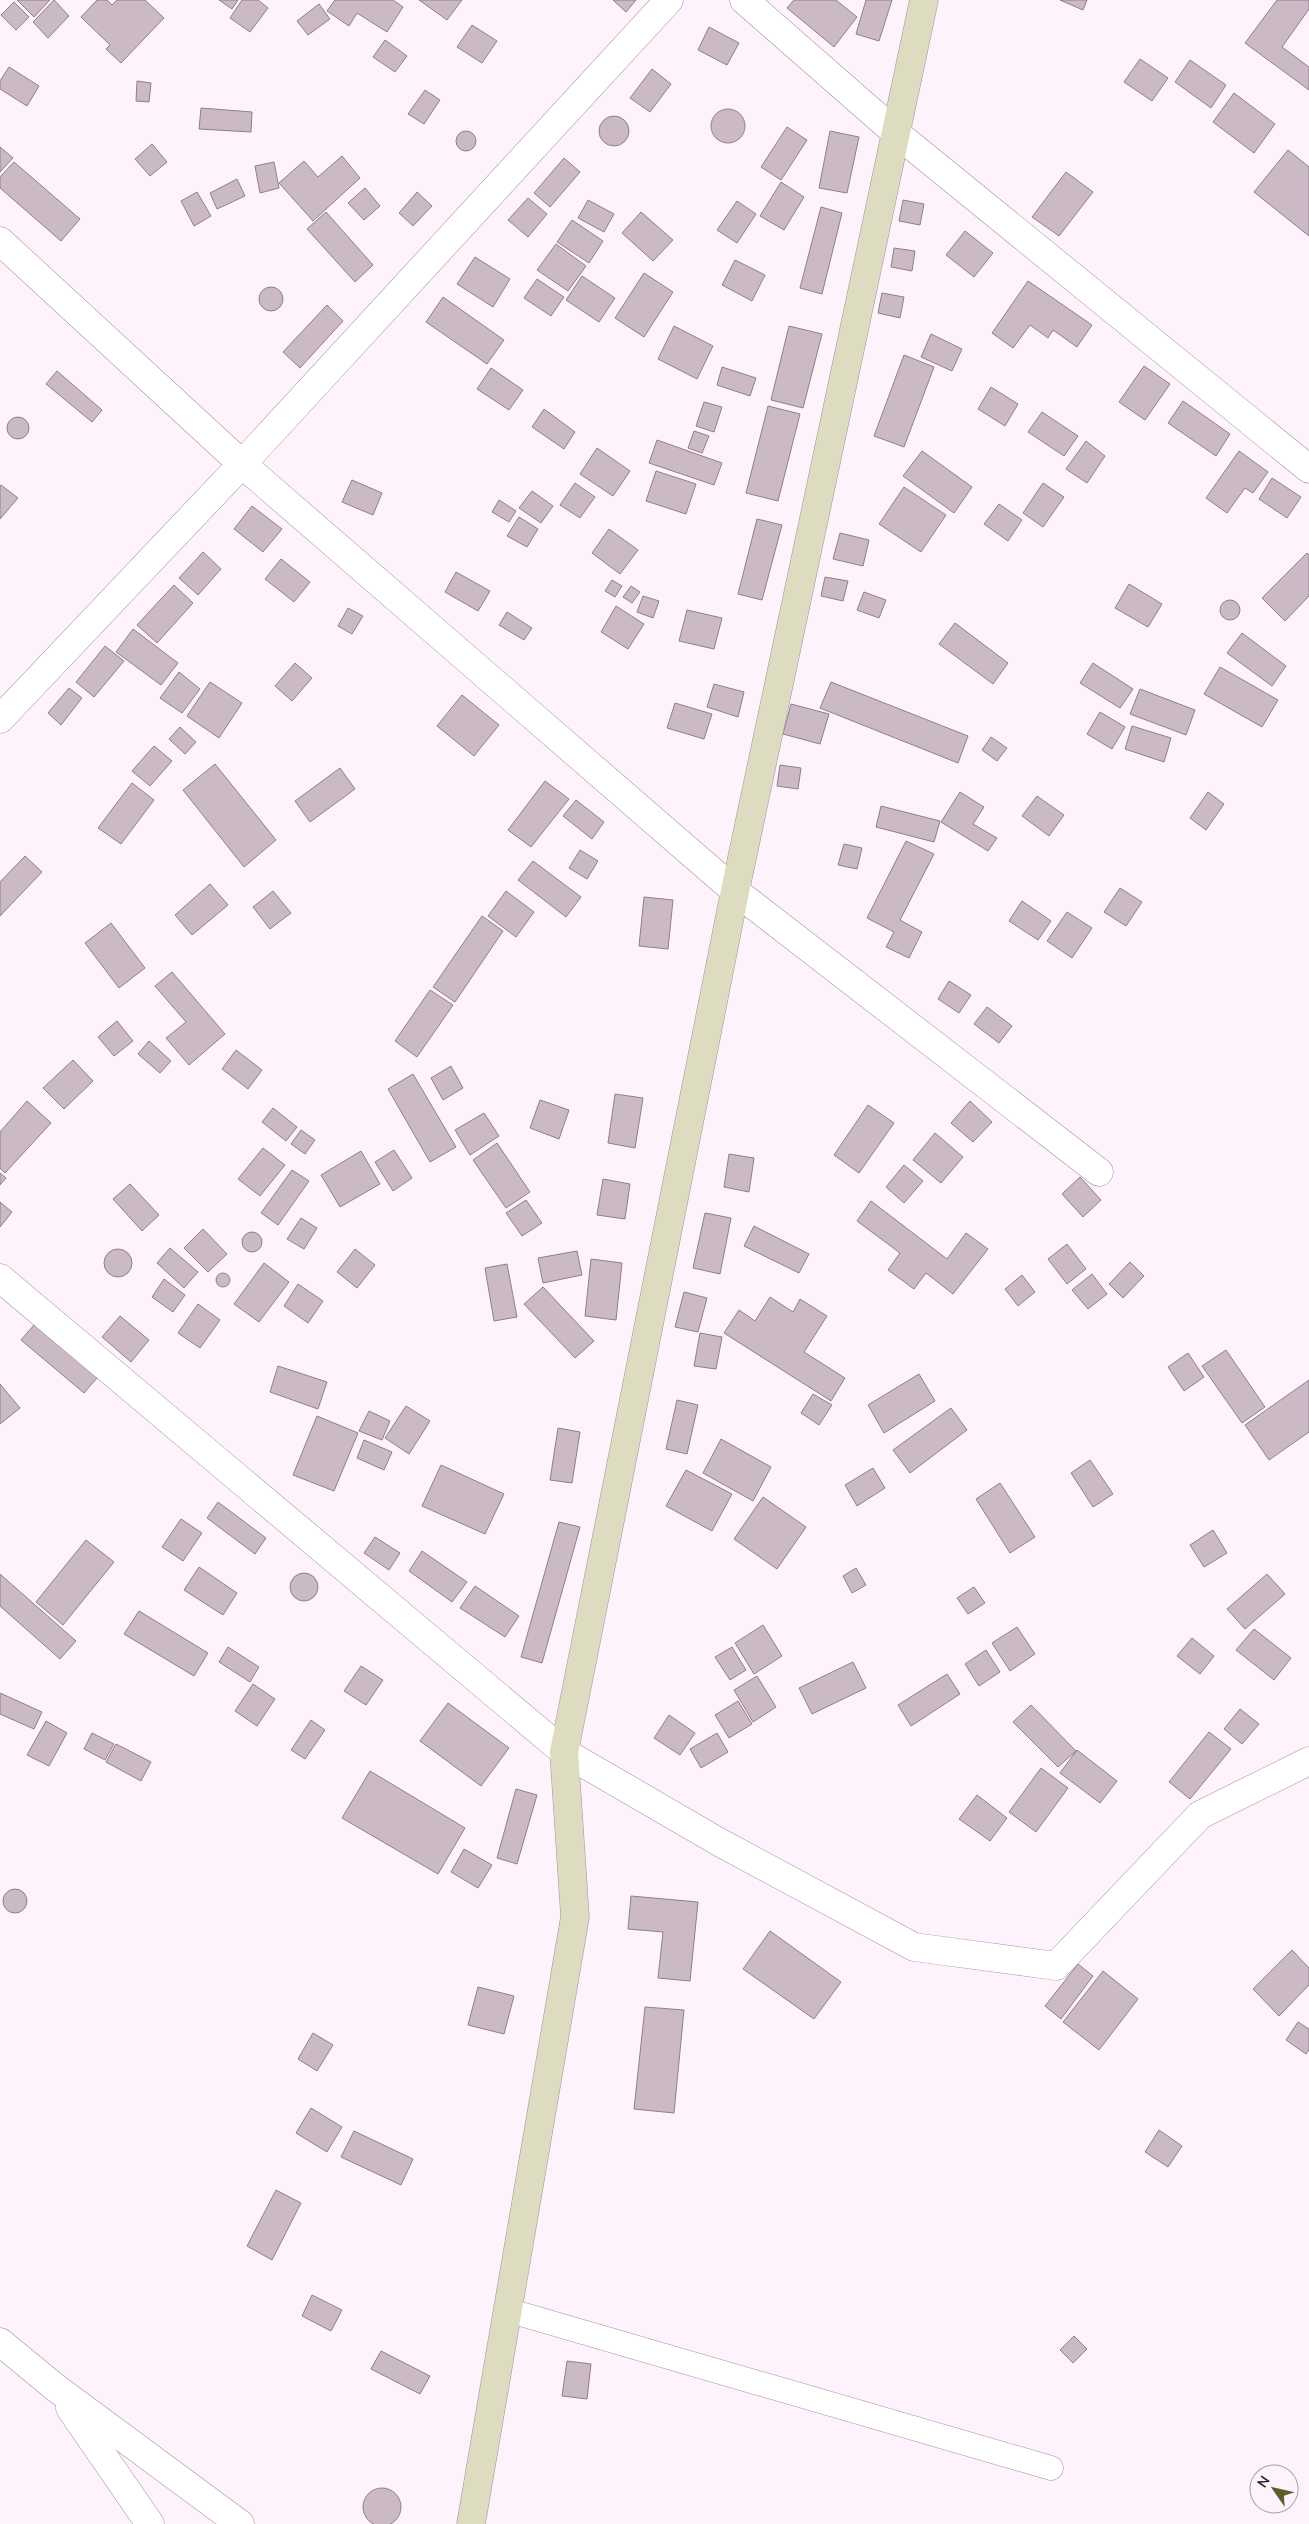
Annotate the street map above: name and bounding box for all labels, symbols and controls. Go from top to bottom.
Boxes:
north arrow [1249,2464,1299,2514]
text: N [1253,2472,1274,2492]

